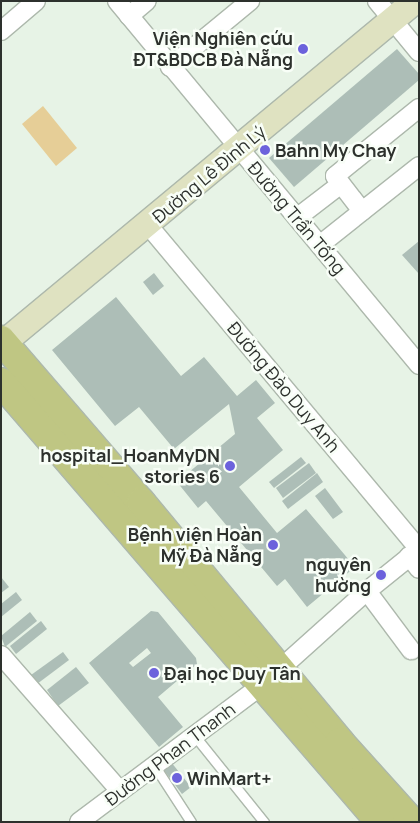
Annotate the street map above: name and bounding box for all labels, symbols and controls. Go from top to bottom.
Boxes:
place label: Viện Nghiên cứu ĐT&BDCB Đà Nẵng [133,28,293,70]
marker: Viện Nghiên cứu ĐT&BDCB Đà Nẵng [297,43,309,55]
street label: Đường Lê Đình Lý [148,120,270,228]
place label: Bahn My Chay [275,139,396,161]
marker: Bahn My Chay [259,144,271,156]
street label: Đường Trần Tống [244,157,350,279]
street label: Đường Đào Duy Anh [223,317,345,457]
place label: hospital_HoanMyDN stories 6 [40,445,220,488]
marker: hospital_HoanMyDN stories 6 [224,460,236,472]
place label: Bệnh viện Hoàn Mỹ Đà Nẵng [128,524,262,566]
marker: Bệnh viện Hoàn Mỹ Đà Nẵng [266,538,280,552]
place label: nguyên hường [305,554,371,596]
marker: nguyên hường [375,569,387,581]
place label: Đại học Duy Tân [164,662,301,684]
marker: Đại học Duy Tân [148,667,160,679]
street label: Đường Phan Thanh [101,698,239,810]
place label: WinMart+ [187,767,272,789]
marker: WinMart+ [171,772,183,784]

